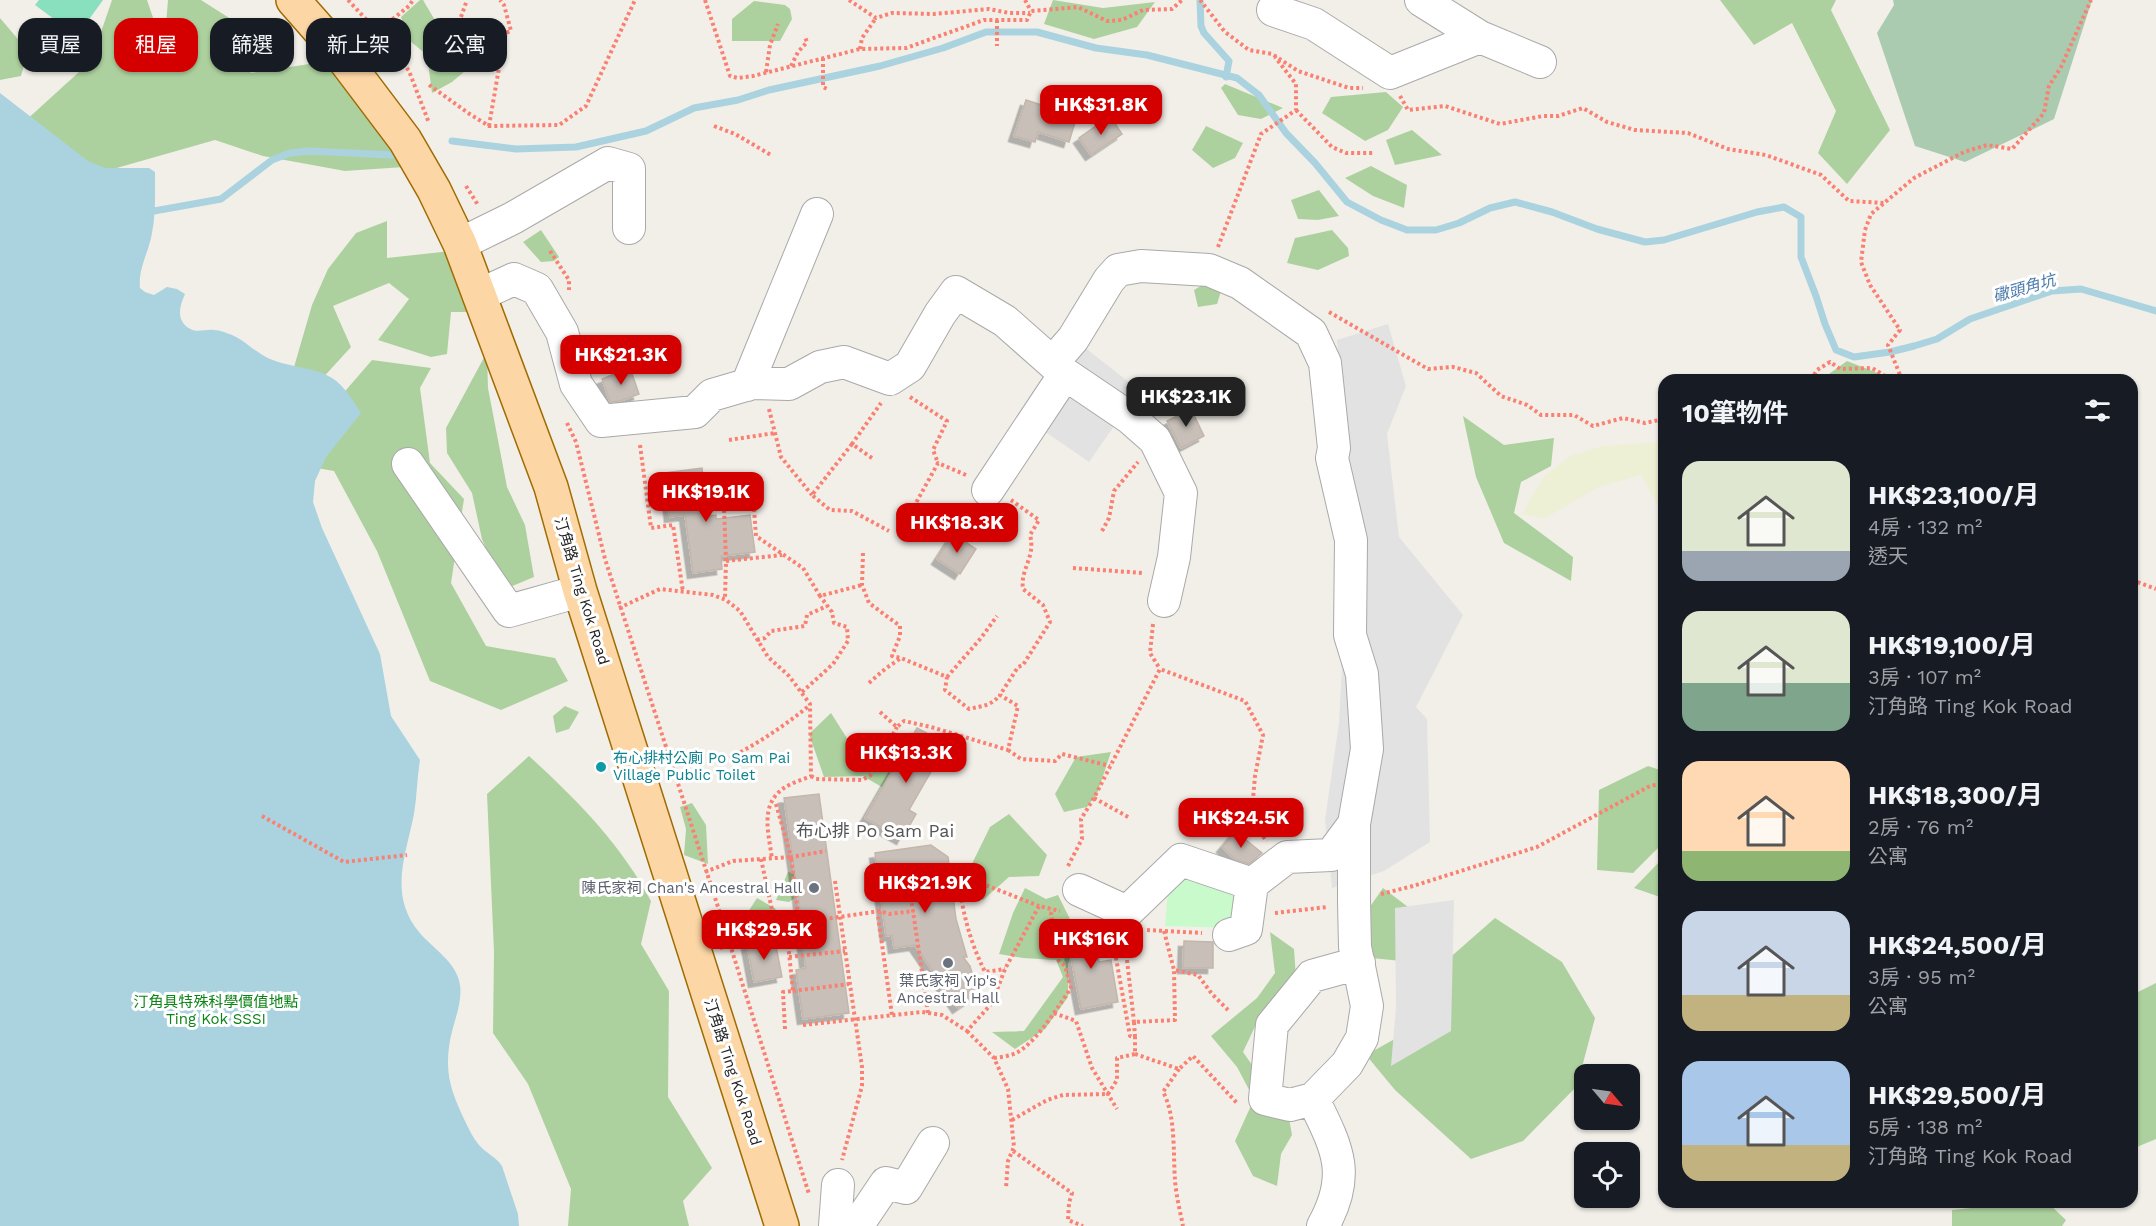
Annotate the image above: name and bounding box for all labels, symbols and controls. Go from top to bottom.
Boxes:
chip: 買屋 [18,18,102,72]
chip: 租屋 [114,18,198,72]
chip: 篩選 [210,18,294,72]
chip: 新上架 [306,18,411,72]
chip: 公寓 [423,18,507,72]
pin: HK$31.8K [1039,85,1163,136]
text: HK$31.8K [1054,92,1148,116]
water label: 䃟頭角坑 [1991,269,2059,306]
pin: HK$21.3K [559,335,683,386]
text: HK$21.3K [574,342,668,366]
pin: HK$23.1K [1124,377,1248,428]
text: HK$23.1K [1140,384,1232,408]
icon: filters [2081,394,2114,427]
text: 10筆物件 [1682,398,1788,428]
pin: HK$19.1K [644,472,768,523]
text: HK$19.1K [662,479,750,503]
text: HK$23,100/月 [1868,480,2040,510]
icon: home [1730,485,1802,557]
pin: HK$18.3K [895,503,1019,554]
text: HK$18.3K [910,510,1004,534]
street label: 汀角路 Ting Kok Road [551,515,613,667]
text: 4房 · 132 m² [1868,515,1982,539]
text: 透天 [1868,544,1908,568]
text: HK$19,100/月 [1868,630,2036,660]
icon: home [1730,635,1802,707]
text: 3房 · 107 m² [1868,665,1981,689]
text: 汀角路 Ting Kok Road [1868,694,2073,718]
pin: HK$13.3K [844,733,968,784]
text: HK$13.3K [859,740,953,764]
place label: 布心排村公廁 Po Sam Pai Village Public Toilet [613,749,790,784]
marker: 布心排村公廁 Po Sam Pai Village Public Toilet [594,760,608,774]
text: HK$18,300/月 [1868,780,2043,810]
icon: home [1730,785,1802,857]
pin: HK$24.5K [1179,798,1303,849]
text: HK$24.5K [1193,805,1289,829]
text: 2房 · 76 m² [1868,815,1973,839]
district label: 布心排 Po Sam Pai [796,820,954,841]
text: 公寓 [1868,844,1908,868]
pin: HK$21.9K [863,863,987,914]
text: HK$21.9K [878,870,972,894]
place label: 陳氏家祠 Chan's Ancestral Hall [582,879,802,897]
marker: 陳氏家祠 Chan's Ancestral Hall [807,881,821,895]
pin: HK$29.5K [702,910,826,961]
text: HK$29.5K [716,917,812,941]
pin: HK$16K [1042,919,1140,970]
text: HK$16K [1053,926,1129,950]
text: HK$24,500/月 [1868,930,2047,960]
icon: home [1730,935,1802,1007]
marker: 葉氏家祠 Yip's Ancestral Hall [941,956,955,970]
text: 3房 · 95 m² [1868,965,1975,989]
place label: 葉氏家祠 Yip's Ancestral Hall [897,972,1000,1007]
park label: 汀角具特殊科學價值地點 Ting Kok SSSI [133,993,299,1028]
text: 公寓 [1868,994,1908,1018]
street label: 汀角路 Ting Kok Road [701,996,765,1148]
north arrow [1574,1064,1640,1130]
map controls [1574,1064,1640,1208]
text: HK$29,500/月 [1868,1080,2047,1110]
icon: home [1730,1085,1802,1157]
text: 5房 · 138 m² [1868,1115,1982,1139]
button: locate [1574,1142,1640,1208]
text: 汀角路 Ting Kok Road [1868,1144,2073,1168]

